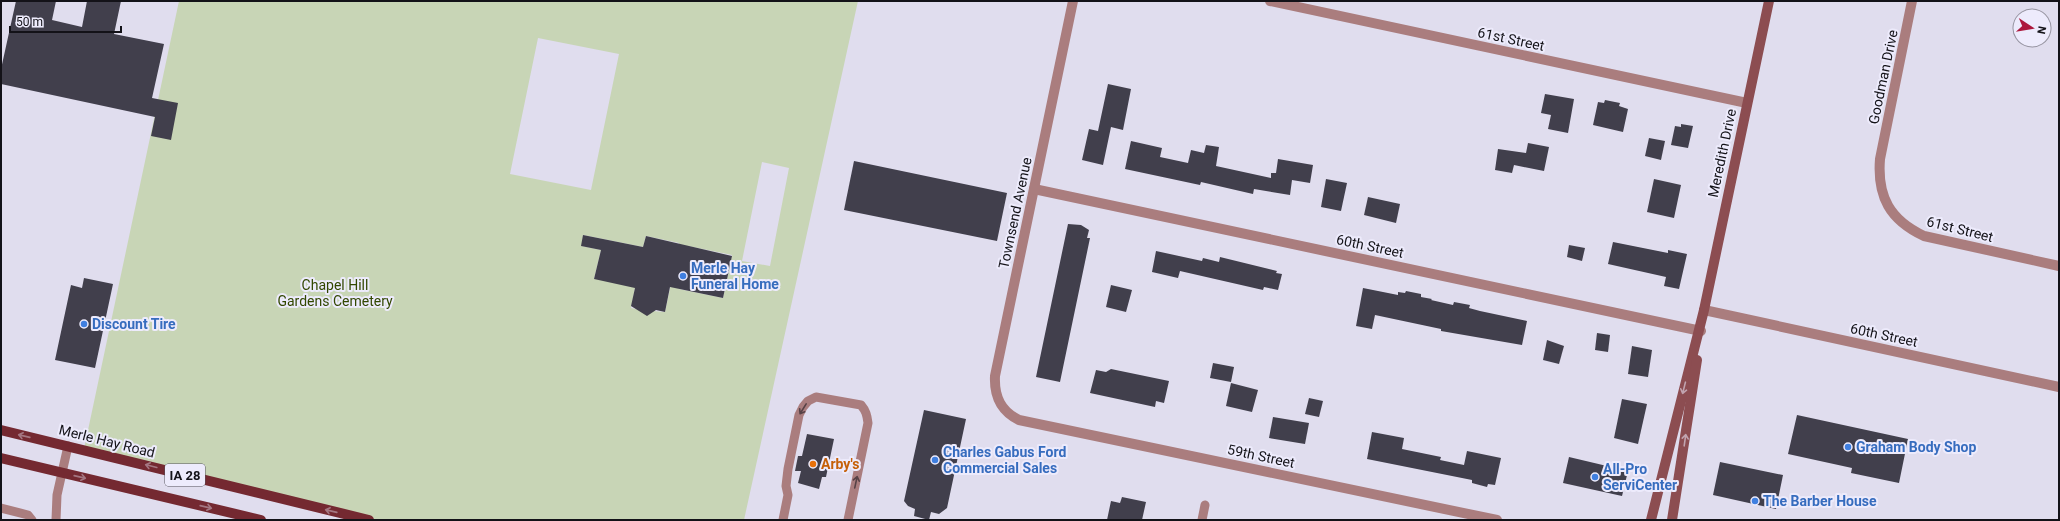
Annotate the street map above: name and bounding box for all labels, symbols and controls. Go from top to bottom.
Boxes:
scale bar [10,8,121,34]
north arrow [2012,8,2052,48]
text: 50 m [16,15,43,29]
street label: 61st Street [1476,24,1546,54]
text: N [2034,25,2048,35]
street label: Goodman Drive [1865,28,1901,126]
street label: Meredith Drive [1705,107,1739,199]
street label: Townsend Avenue [995,156,1035,270]
street label: 61st Street [1925,213,1995,245]
street label: 60th Street [1335,231,1406,261]
place label: Merle Hay Funeral Home [691,260,779,292]
marker: Merle Hay Funeral Home [678,271,688,281]
park label: Chapel Hill Gardens Cemetery [277,277,393,309]
place label: Discount Tire [92,316,176,332]
marker: Discount Tire [79,319,89,329]
street label: 60th Street [1849,320,1920,350]
one-way arrow [1679,382,1687,395]
one-way arrow [799,403,807,414]
street label: Merle Hay Road [57,421,157,461]
one-way arrow [18,431,31,439]
one-way arrow [1681,434,1689,447]
place label: Graham Body Shop [1856,439,1976,455]
street label: 59th Street [1226,441,1297,471]
marker: Graham Body Shop [1843,442,1853,452]
place label: Charles Gabus Ford Commercial Sales [943,444,1066,476]
marker: Charles Gabus Ford Commercial Sales [930,455,940,465]
place label: Arby's [821,456,859,472]
marker: Arby's [808,459,818,469]
place label: All-Pro ServiCenter [1603,461,1677,493]
one-way arrow [144,462,157,470]
road number: IA 28 [165,464,205,486]
marker: All-Pro ServiCenter [1590,472,1600,482]
one-way arrow [73,473,86,481]
one-way arrow [852,476,860,489]
place label: The Barber House [1763,493,1877,509]
marker: The Barber House [1750,496,1760,506]
one-way arrow [199,504,212,511]
one-way arrow [325,507,338,514]

